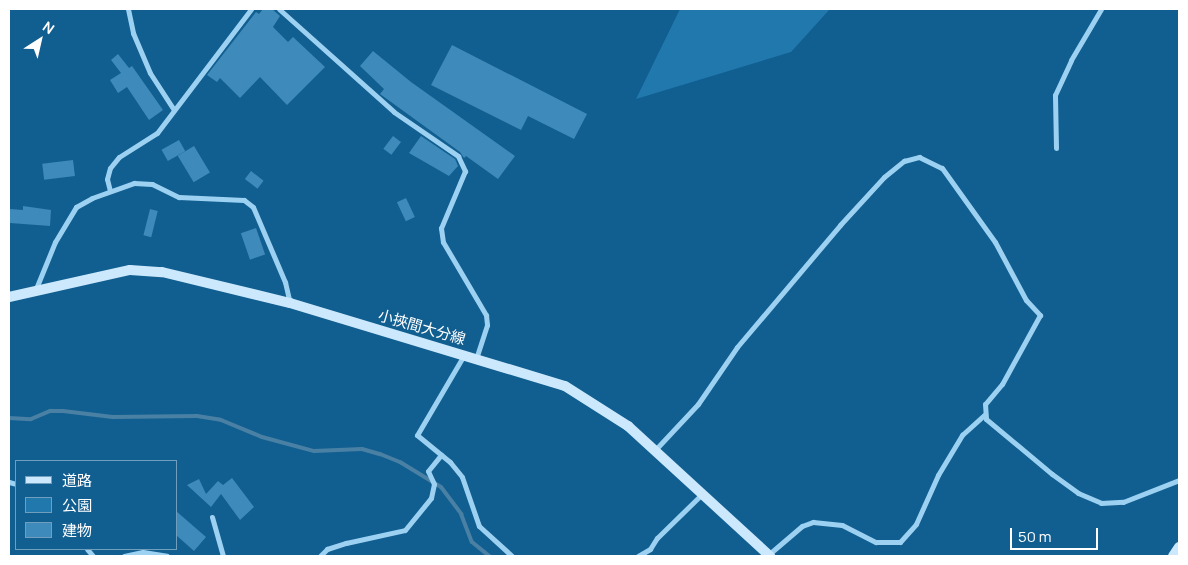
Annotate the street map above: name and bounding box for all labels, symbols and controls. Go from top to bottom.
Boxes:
north arrow [15,15,65,65]
text: N [39,17,58,38]
street label: 小挾間大分線 [376,306,468,348]
legend [15,460,178,550]
text: 道路 [62,470,92,491]
text: 公園 [62,495,92,516]
scale bar [1013,518,1100,550]
text: 建物 [62,520,92,541]
text: 50 m [1018,526,1052,547]

